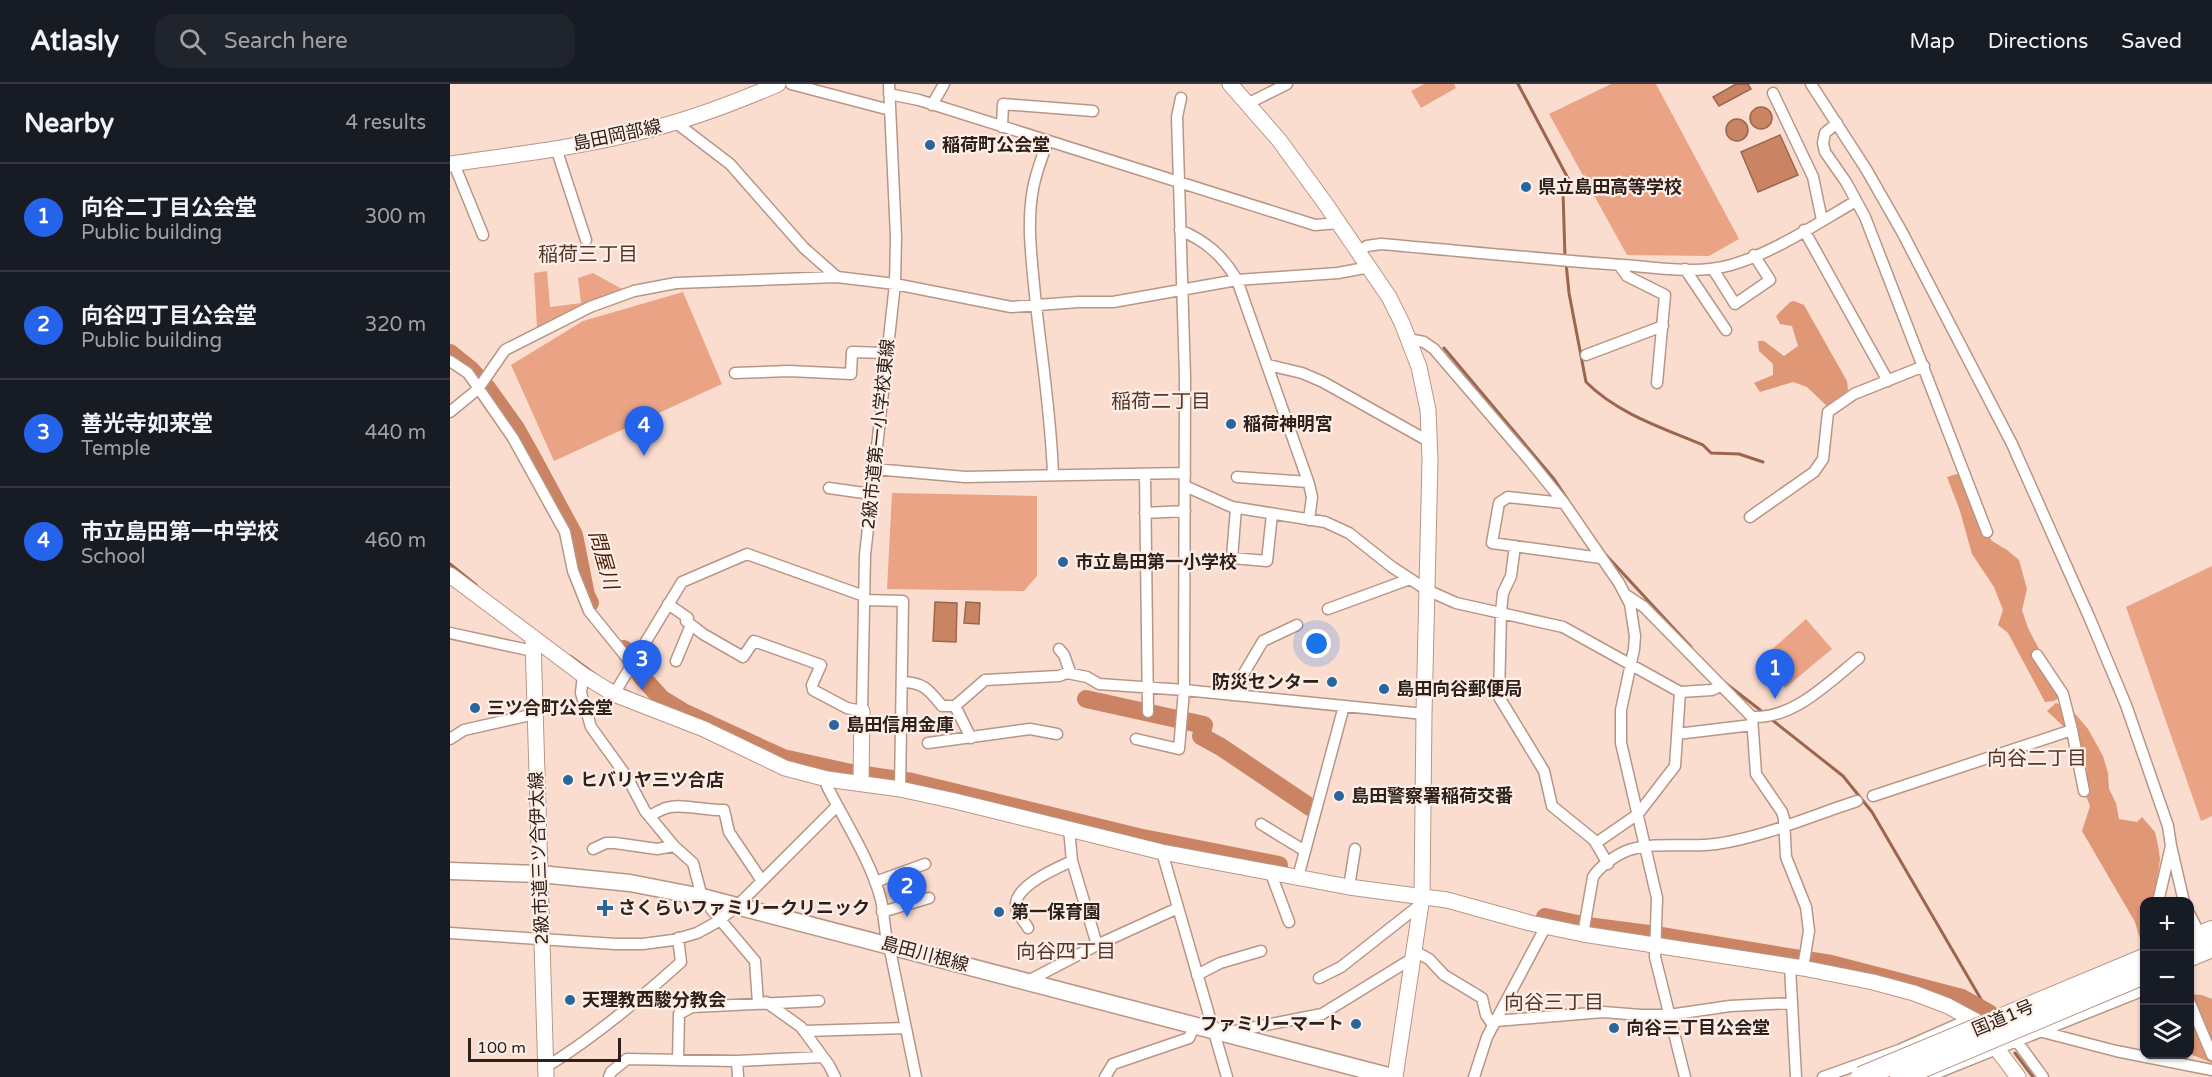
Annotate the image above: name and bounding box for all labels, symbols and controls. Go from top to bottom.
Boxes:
search box [155,14,575,68]
text: Atlasly [30,24,119,58]
icon: search [176,25,209,58]
text: Search here [224,28,348,54]
text: Map [1909,29,1955,54]
text: Directions [1988,29,2088,54]
text: Saved [2121,29,2182,54]
text: Nearby [24,108,114,139]
text: 4 results [346,111,426,135]
street label: 島田岡部線 [571,115,663,155]
place label: 稲荷町公会堂 [942,134,1050,156]
marker: 稲荷町公会堂 [923,138,937,152]
place label: 県立島田高等学校 [1538,176,1682,198]
marker: 県立島田高等学校 [1519,180,1533,194]
text: 向谷二丁目公会堂 [81,195,257,221]
text: 1 [37,205,50,229]
text: 300 m [365,205,426,229]
text: Public building [81,221,222,245]
district label: 稲荷三丁目 [538,243,638,267]
text: 向谷四丁目公会堂 [81,303,257,329]
text: 2 [37,313,50,337]
text: 320 m [365,313,426,337]
text: Public building [81,329,222,353]
street label: 2級市道第一小学校東線 [857,338,899,530]
district label: 稲荷二丁目 [1111,390,1211,414]
pin: 4 [624,406,664,456]
text: 善光寺如来堂 [81,411,213,437]
place label: 稲荷神明宮 [1243,413,1333,435]
marker: 稲荷神明宮 [1224,417,1238,431]
text: 3 [37,421,50,445]
text: 440 m [365,421,426,445]
text: Temple [81,437,151,461]
text: 市立島田第一中学校 [81,519,279,545]
water label: 問屋川 [583,528,623,594]
text: 4 [37,529,50,553]
text: 460 m [365,529,426,553]
text: School [81,545,145,569]
place label: 市立島田第一小学校 [1075,551,1237,573]
marker: 市立島田第一小学校 [1056,555,1070,569]
your location [1302,629,1331,658]
pin: 3 [622,640,662,690]
pin: 1 [1756,650,1794,699]
place label: 防災センター [1212,671,1320,693]
marker: 防災センター [1325,675,1339,689]
place label: 島田向谷郵便局 [1396,678,1522,700]
marker: 島田向谷郵便局 [1377,682,1391,696]
place label: 三ツ合町公会堂 [487,697,613,719]
marker: 三ツ合町公会堂 [468,701,482,715]
place label: 島田信用金庫 [846,714,954,736]
marker: 島田信用金庫 [827,718,841,732]
district label: 向谷二丁目 [1987,747,2087,771]
place label: ヒバリヤ三ツ合店 [580,769,724,791]
street label: 2級市道三ツ合伊太線 [525,771,553,945]
marker: ヒバリヤ三ツ合店 [561,773,575,787]
place label: 島田警察署稲荷交番 [1351,785,1513,807]
marker: 島田警察署稲荷交番 [1332,789,1346,803]
pin: 2 [888,868,926,917]
place label: さくらいファミリークリニック [618,897,870,919]
map controls [2140,897,2194,1059]
button: + [2140,897,2194,951]
marker: さくらいファミリークリニック [596,899,614,917]
place label: 第一保育園 [1011,901,1101,923]
marker: 第一保育園 [992,905,1006,919]
street label: 島田川根線 [879,932,971,976]
district label: 向谷四丁目 [1016,940,1116,964]
button: − [2140,951,2194,1005]
place label: 天理教西駿分教会 [582,989,726,1011]
district label: 向谷三丁目 [1504,991,1604,1015]
marker: 天理教西駿分教会 [563,993,577,1007]
street label: 国道1号 [1969,995,2037,1041]
button: layers [2140,1005,2194,1059]
place label: ファミリーマート [1200,1013,1344,1035]
marker: ファミリーマート [1349,1017,1363,1031]
place label: 向谷三丁目公会堂 [1626,1017,1770,1039]
marker: 向谷三丁目公会堂 [1607,1021,1621,1035]
scale bar [468,1035,621,1062]
text: 100 m [477,1038,526,1058]

